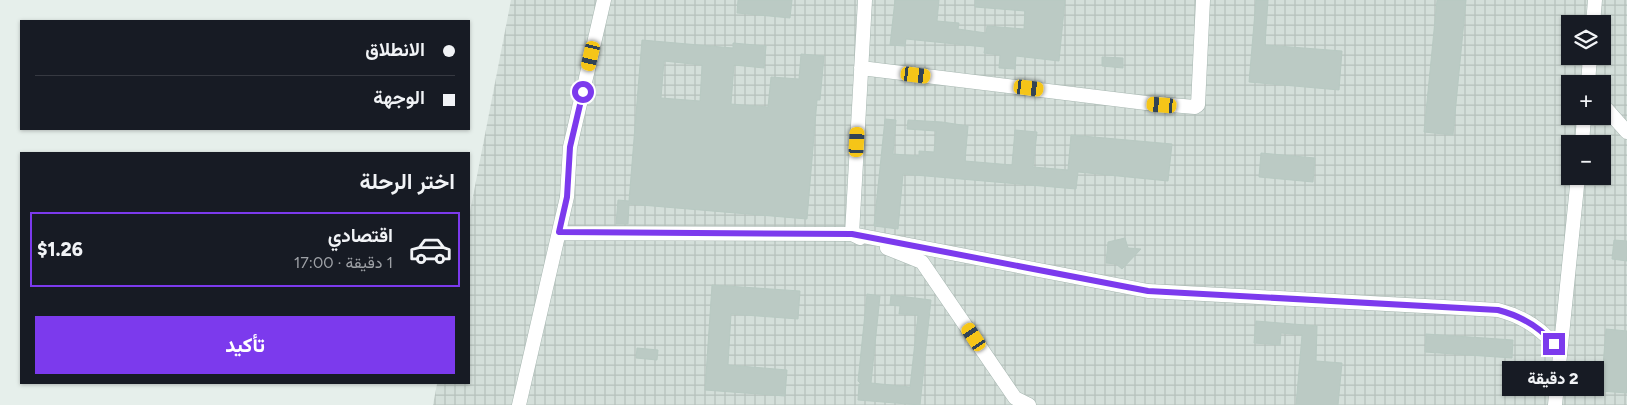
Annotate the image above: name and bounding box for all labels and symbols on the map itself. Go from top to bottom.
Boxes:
car [580,40,601,72]
car [900,66,931,84]
car [1013,79,1044,97]
route start [572,81,594,103]
car [1146,96,1177,114]
car [848,127,865,157]
car [959,320,988,354]
route end [1543,333,1565,355]
callout: 2 دقيقة [1503,362,1605,396]

